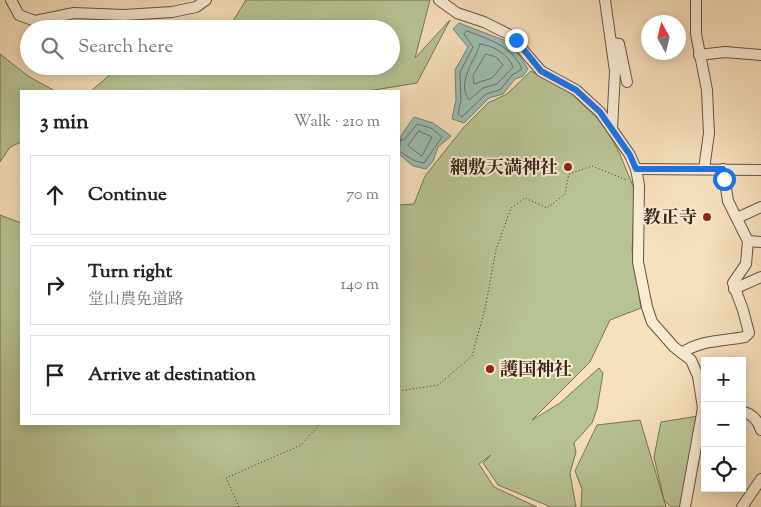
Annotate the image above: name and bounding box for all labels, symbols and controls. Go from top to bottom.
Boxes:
north arrow [641,15,686,60]
search box [20,20,400,75]
route end [505,29,528,52]
icon: search [38,34,66,62]
text: Search here [78,34,173,61]
text: 3 min [40,108,89,138]
text: Walk · 210 m [294,111,380,134]
place label: 網敷天満神社 [450,156,558,182]
marker: 網敷天満神社 [562,161,574,173]
route start [713,168,736,191]
icon: ahead [41,181,69,209]
text: Continue [88,182,167,209]
text: 70 m [346,184,379,207]
place label: 教正寺 [643,206,697,232]
marker: 教正寺 [701,211,713,223]
text: Turn right [88,259,172,286]
icon: right [41,271,69,299]
text: 140 m [341,274,379,297]
text: 堂山農免道路 [88,289,184,312]
map controls [701,357,746,492]
button: + [701,357,746,402]
place label: 護国神社 [500,358,572,384]
icon: arrive [41,361,69,389]
text: Arrive at destination [88,362,256,389]
marker: 護国神社 [484,363,496,375]
button: − [701,402,746,447]
button: locate [701,447,746,492]

